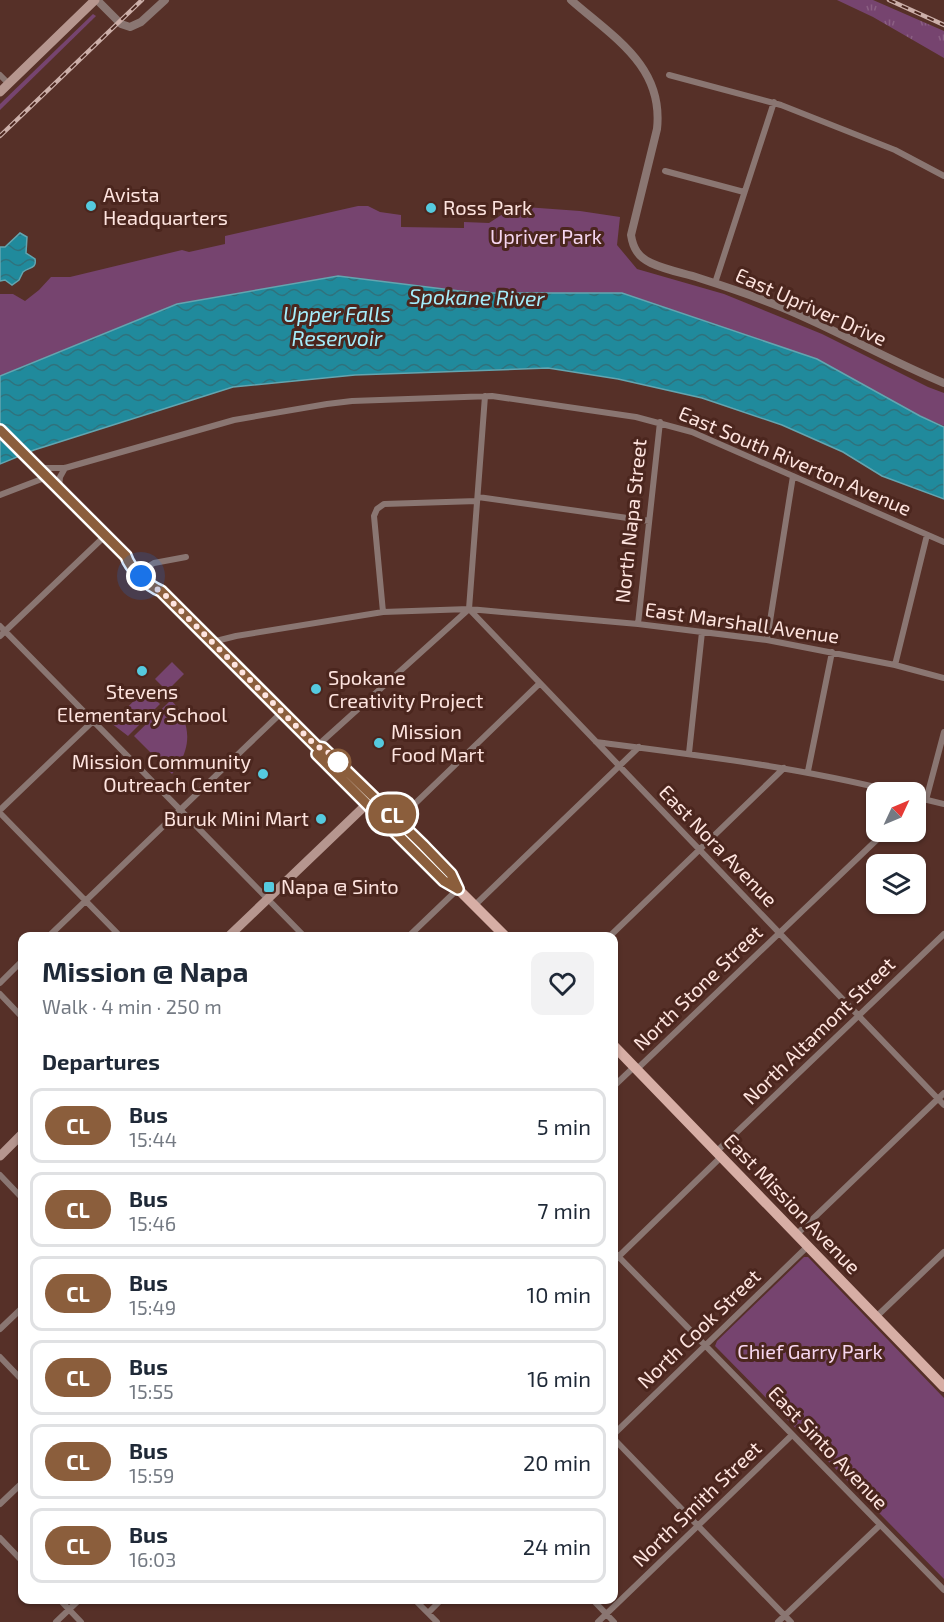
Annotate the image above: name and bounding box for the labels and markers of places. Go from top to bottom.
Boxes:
place label: Avista Headquarters [103,182,228,229]
place label: Ross Park [443,195,532,219]
marker: Avista Headquarters [84,199,98,213]
marker: Ross Park [424,201,438,215]
marker: Stevens Elementary School [135,664,149,678]
place label: Spokane Creativity Project [328,665,484,712]
place label: Stevens Elementary School [57,679,227,726]
marker: Spokane Creativity Project [309,682,323,696]
place label: Mission Food Mart [391,719,485,766]
marker: Mission Food Mart [372,736,386,750]
place label: Mission Community Outreach Center [72,749,251,796]
unlabelled marker [325,749,351,775]
marker: Mission Community Outreach Center [256,767,270,781]
place label: Buruk Mini Mart [164,806,309,830]
marker: Buruk Mini Mart [314,812,328,826]
place label: Napa @ Sinto [281,874,399,898]
marker: Napa @ Sinto [262,880,276,894]

